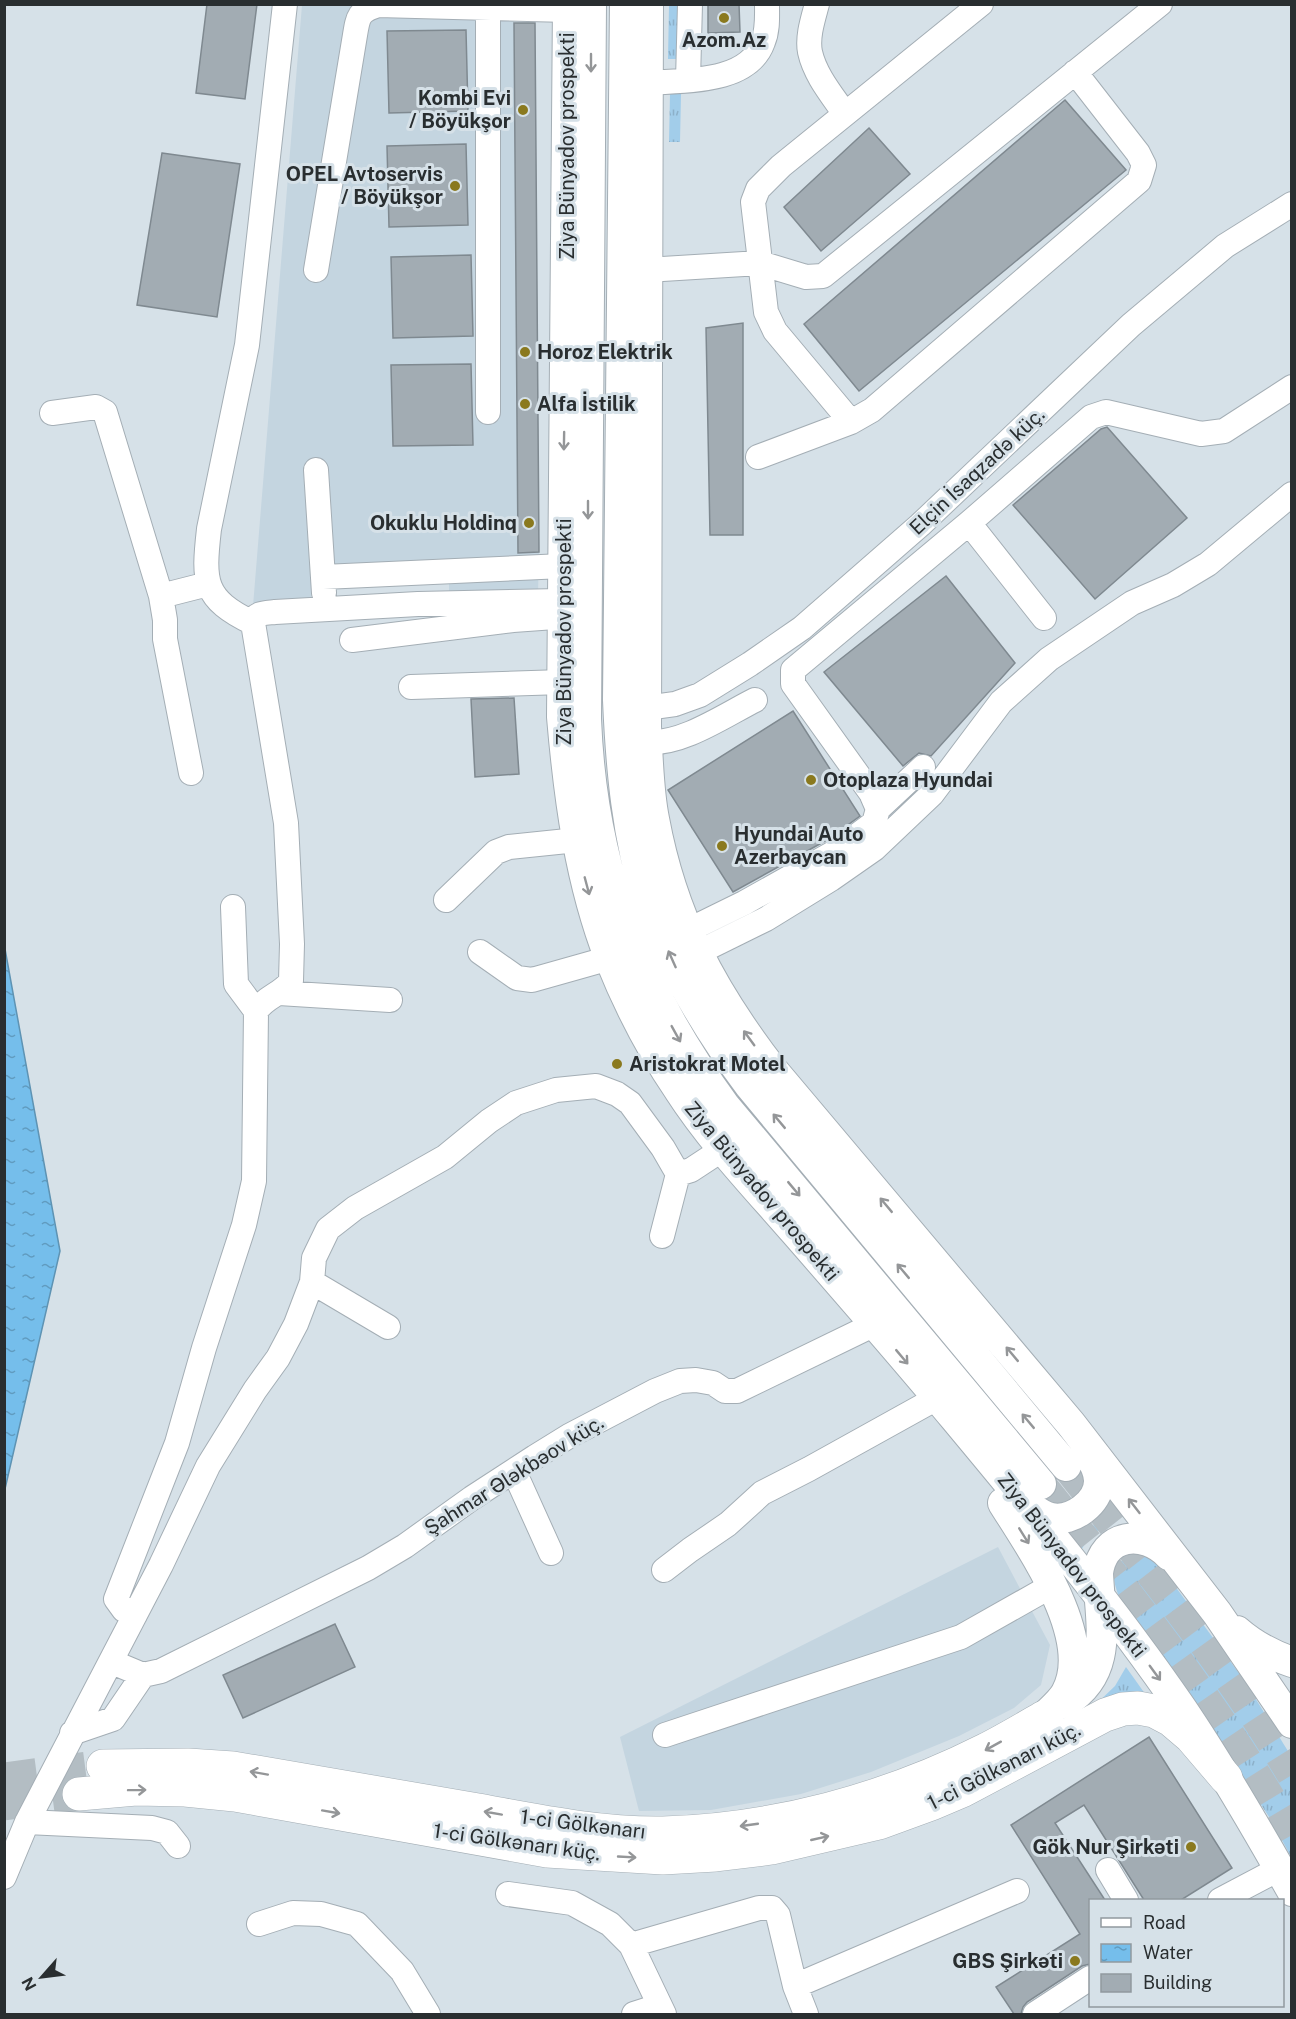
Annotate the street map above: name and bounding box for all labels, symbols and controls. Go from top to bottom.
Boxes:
marker: Azom.Az [717,11,731,25]
place label: Azom.Az [682,28,766,52]
street label: Ziya Bünyadov prospekti [555,32,579,260]
one-way arrow [585,52,597,72]
place label: Kombi Evi / Böyükşor [409,86,511,133]
marker: Kombi Evi / Böyükşor [516,103,530,117]
place label: OPEL Avtoservis / Böyükşor [286,162,443,209]
marker: OPEL Avtoservis / Böyükşor [448,179,462,193]
place label: Horoz Elektrik [537,340,673,364]
marker: Horoz Elektrik [518,345,532,359]
place label: Alfa İstilik [537,391,636,416]
marker: Alfa İstilik [518,397,532,411]
street label: Elçin İsaqzadə küç. [905,402,1049,540]
one-way arrow [558,430,570,450]
one-way arrow [582,499,593,519]
place label: Okuklu Holdinq [370,511,517,535]
marker: Okuklu Holdinq [522,516,536,530]
street label: Ziya Bünyadov prospekti [552,518,576,746]
place label: Otoplaza Hyundai [823,768,993,792]
marker: Otoplaza Hyundai [804,773,818,787]
place label: Hyundai Auto Azerbaycan [734,822,864,869]
marker: Hyundai Auto Azerbaycan [715,839,729,853]
one-way arrow [582,876,593,895]
one-way arrow [665,950,676,968]
one-way arrow [671,1025,682,1043]
one-way arrow [743,1031,755,1047]
place label: Aristokrat Motel [629,1052,786,1076]
marker: Aristokrat Motel [610,1057,624,1071]
street label: Ziya Bünyadov prospekti [680,1096,844,1286]
one-way arrow [772,1113,785,1129]
one-way arrow [788,1181,801,1197]
one-way arrow [880,1197,893,1213]
one-way arrow [897,1263,910,1279]
one-way arrow [1005,1347,1019,1362]
one-way arrow [895,1349,909,1364]
street label: Şahmar Ələkbəov küç. [420,1410,608,1540]
one-way arrow [1021,1414,1035,1429]
street label: Ziya Bünyadov prospekti [993,1468,1151,1662]
one-way arrow [1128,1498,1141,1514]
one-way arrow [1018,1527,1030,1544]
one-way arrow [1149,1664,1162,1680]
street label: 1-ci Gölkənarı küç. [923,1717,1085,1815]
one-way arrow [985,1740,1002,1752]
one-way arrow [250,1767,270,1778]
one-way arrow [127,1784,147,1795]
street label: 1-ci Gölkənarı [519,1804,647,1844]
one-way arrow [320,1807,340,1818]
one-way arrow [484,1807,503,1818]
street label: 1-ci Gölkənarı küç. [432,1818,602,1866]
one-way arrow [740,1819,760,1830]
one-way arrow [810,1832,830,1843]
place label: Gök Nur Şirkəti [1032,1835,1179,1859]
marker: Gök Nur Şirkəti [1184,1840,1198,1854]
one-way arrow [617,1851,637,1862]
legend [1089,1899,1284,2007]
text: Road [1143,1912,1186,1933]
text: Water [1143,1942,1193,1963]
north arrow [12,1947,72,2007]
place label: GBS Şirkəti [952,1949,1063,1973]
marker: GBS Şirkəti [1068,1954,1082,1968]
text: Building [1143,1972,1212,1993]
text: N [18,1974,41,1994]

